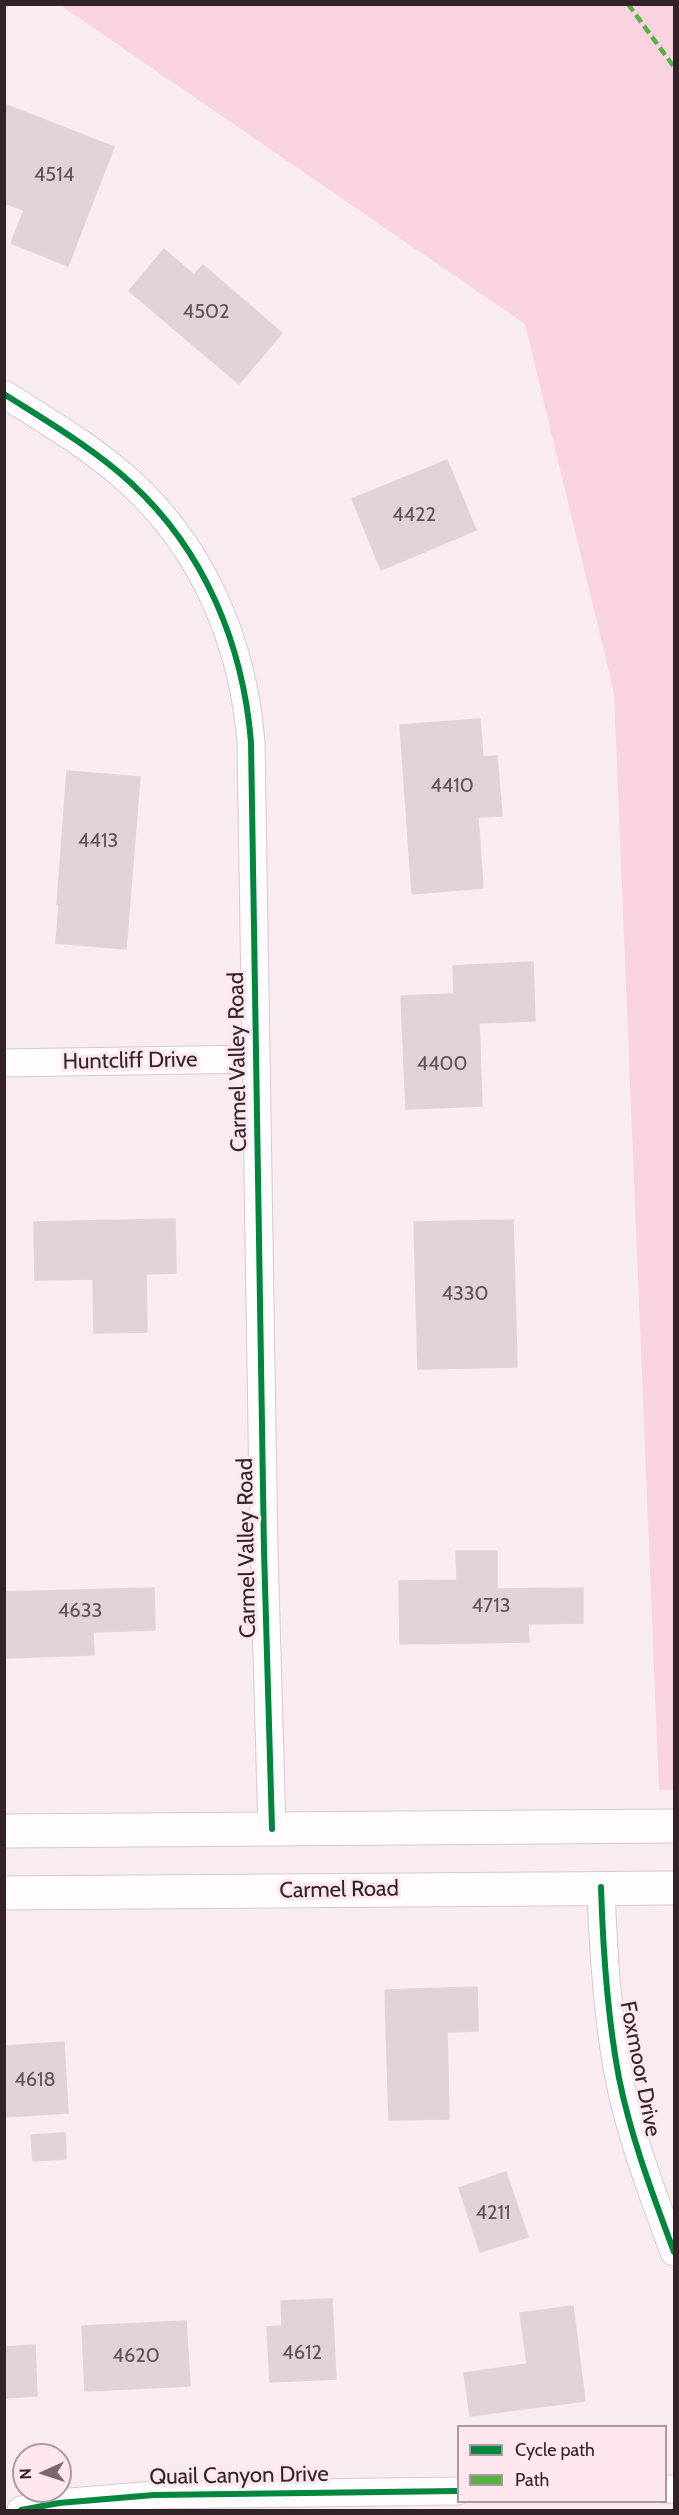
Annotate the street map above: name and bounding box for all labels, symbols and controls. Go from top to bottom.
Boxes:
house number: 4514 [34,163,74,187]
house number: 4502 [183,300,229,324]
house number: 4422 [392,503,436,527]
house number: 4410 [430,774,474,798]
house number: 4413 [78,829,118,853]
street label: Carmel Valley Road [223,972,253,1152]
street label: Huntcliff Drive [62,1047,198,1075]
house number: 4400 [416,1052,468,1076]
house number: 4330 [441,1282,489,1306]
street label: Carmel Valley Road [232,1458,262,1638]
house number: 4713 [472,1594,510,1618]
house number: 4633 [58,1599,102,1623]
street label: Carmel Road [279,1876,399,1904]
street label: Foxmoor Drive [614,1999,666,2139]
house number: 4618 [14,2068,56,2092]
house number: 4211 [475,2201,511,2225]
house number: 4612 [282,2341,322,2365]
house number: 4620 [112,2344,160,2368]
legend [457,2425,667,2503]
text: Cycle path [515,2439,595,2461]
north arrow [12,2443,72,2503]
street label: Quail Canyon Drive [149,2461,329,2491]
text: N [16,2468,35,2480]
text: Path [515,2469,549,2491]

